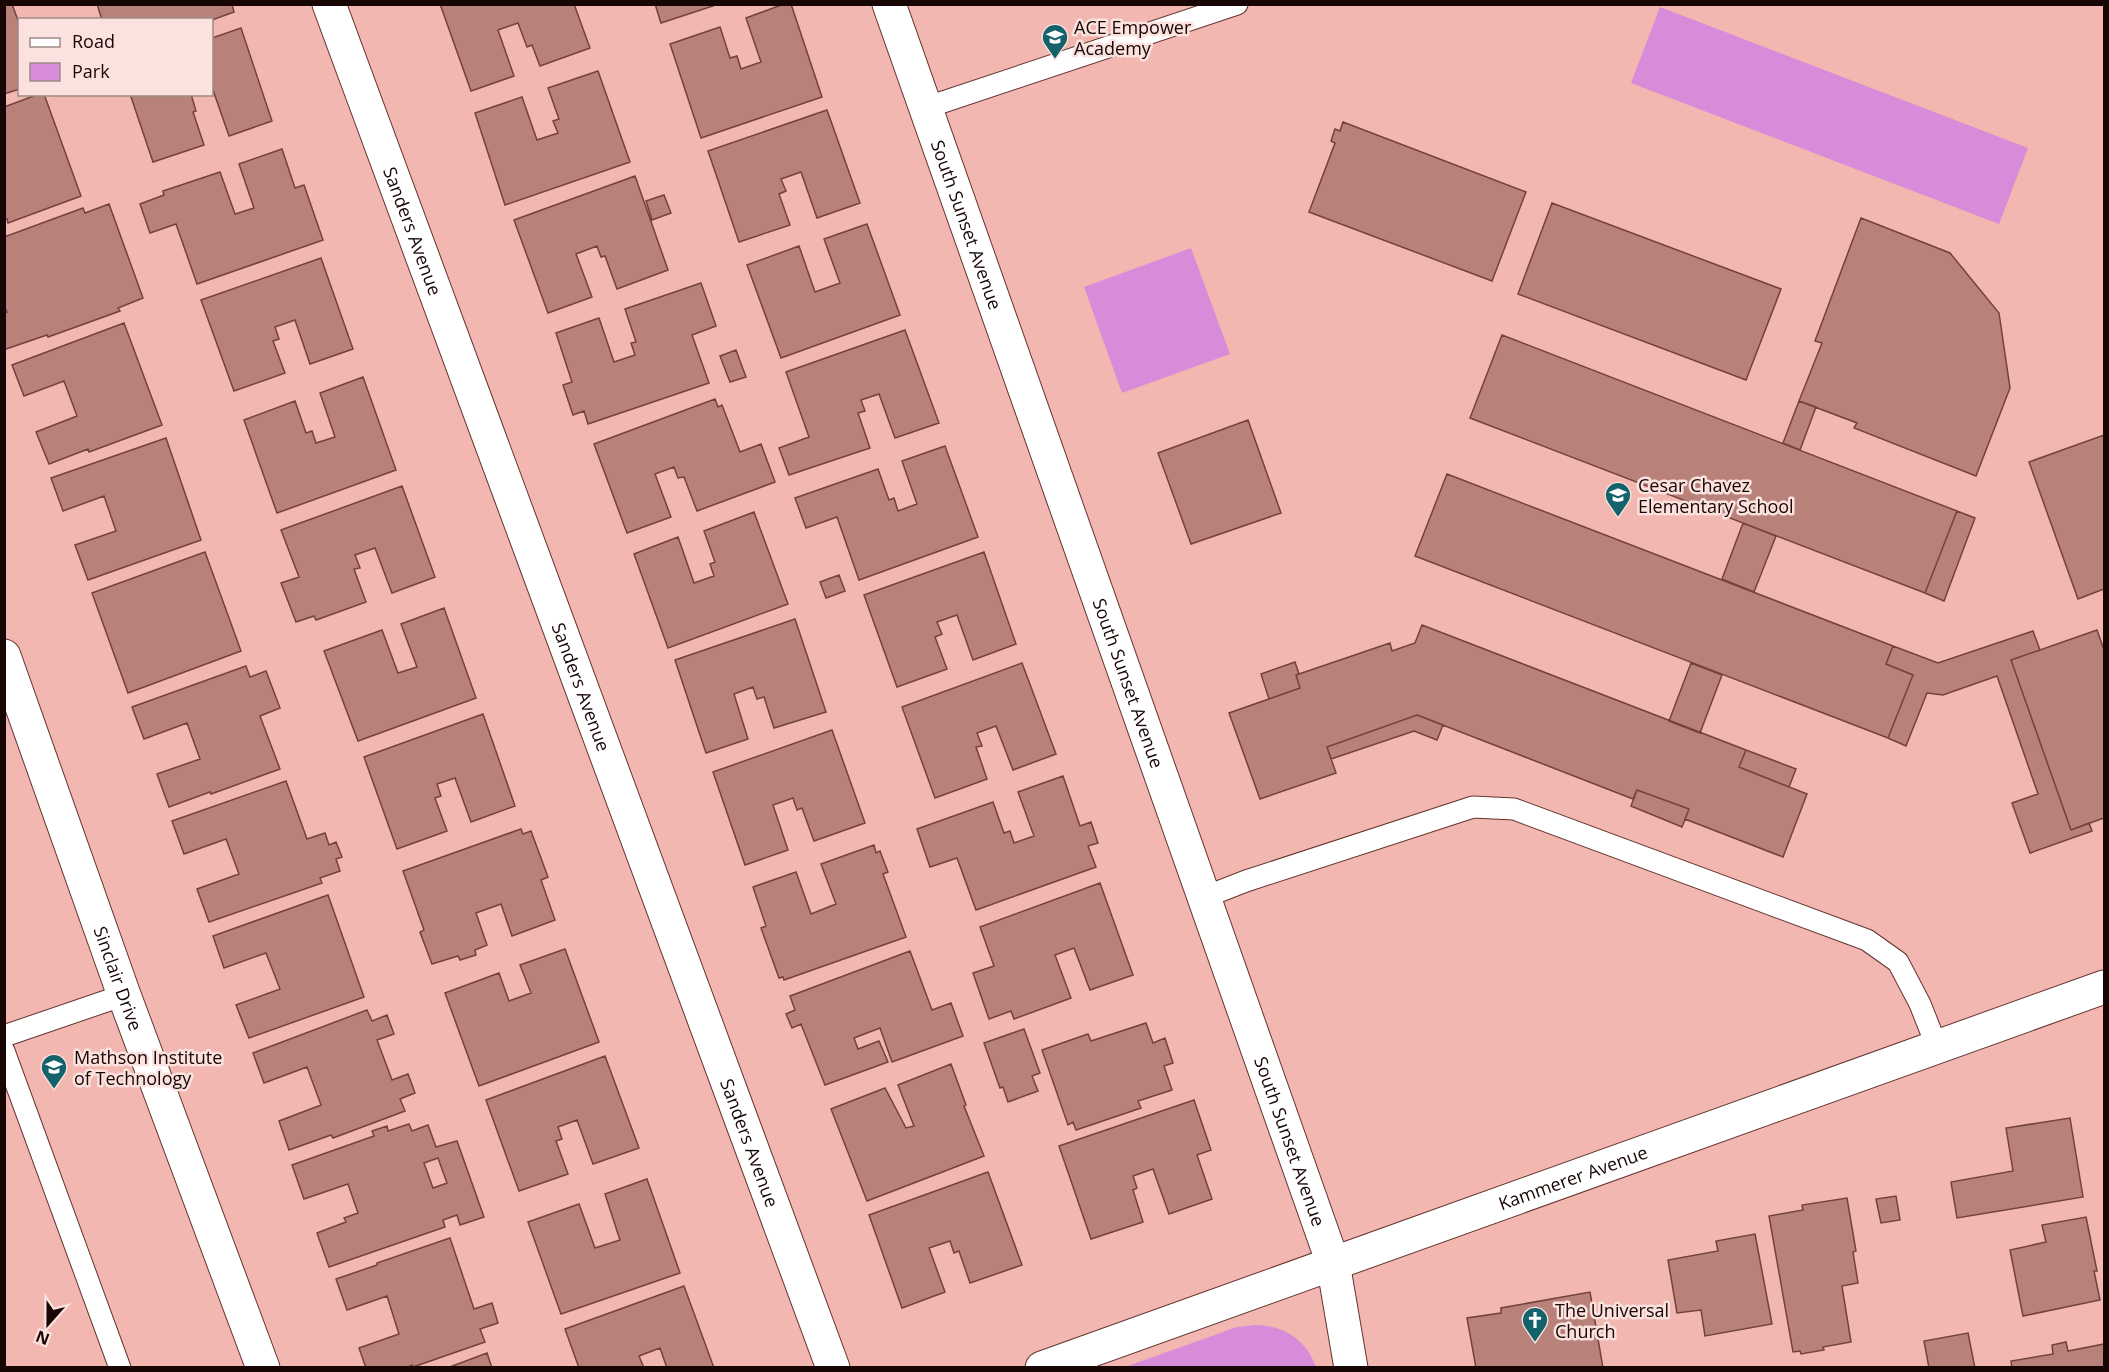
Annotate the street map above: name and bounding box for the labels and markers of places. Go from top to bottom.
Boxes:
place label: ACE Empower Academy [1074,15,1192,60]
school or university icon: ACE Empower Academy [1040,22,1070,60]
place label: Cesar Chavez Elementary School [1638,473,1794,518]
school or university icon: Cesar Chavez Elementary School [1603,480,1633,518]
place label: Mathson Institute of Technology [74,1045,222,1090]
school or university icon: Mathson Institute of Technology [39,1052,69,1090]
place label: The Universal Church [1555,1298,1669,1343]
church icon: The Universal Church [1520,1305,1550,1343]

